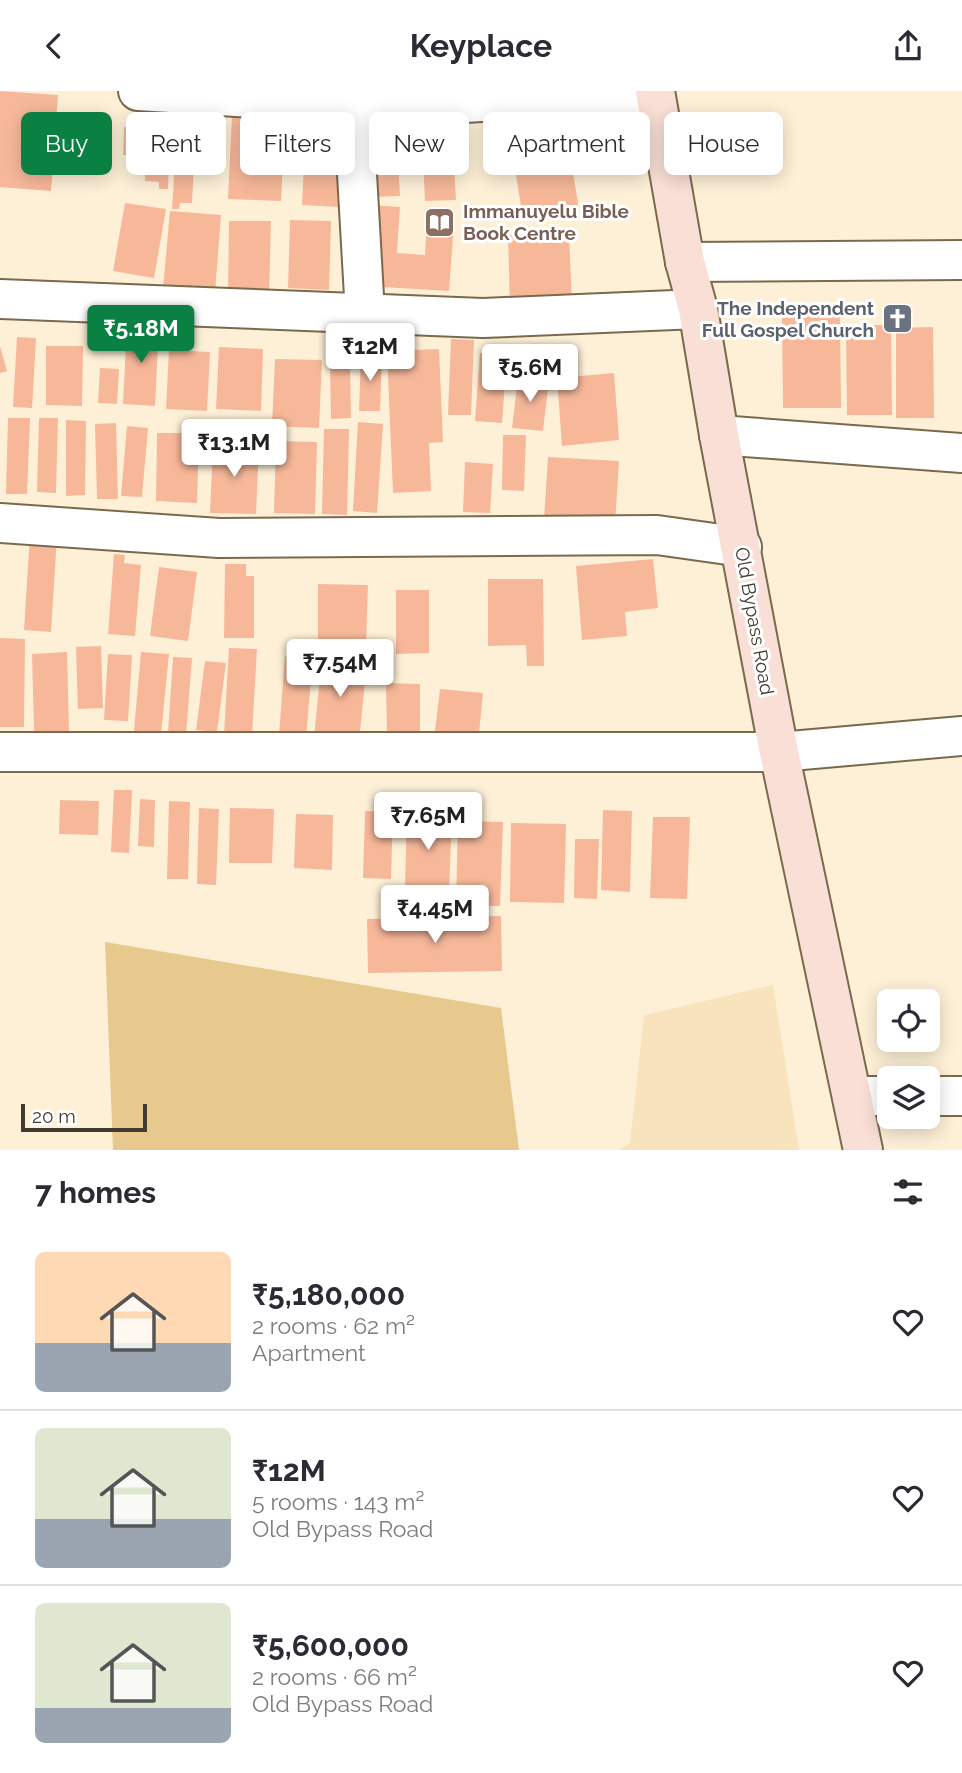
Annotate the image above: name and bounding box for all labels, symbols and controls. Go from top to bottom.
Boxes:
icon: back [35,27,73,65]
text: Keyplace [410,27,552,64]
icon: share [889,27,927,65]
chip: Buy [21,112,112,175]
chip: Rent [126,112,226,175]
chip: Filters [240,112,355,175]
chip: New [369,112,469,175]
chip: Apartment [483,112,650,175]
chip: House [664,112,783,175]
place label: Immanuyelu Bible Book Centre [463,200,629,244]
library icon: Immanuyelu Bible Book Centre [423,205,457,239]
place label: The Independent Full Gospel Church [702,297,875,341]
church icon: The Independent Full Gospel Church [880,302,914,336]
pin: ₹5.18M [84,306,198,365]
text: ₹5.18M [103,314,179,341]
pin: ₹12M [329,323,411,383]
text: ₹12M [342,332,398,359]
pin: ₹5.6M [481,345,579,404]
text: ₹5.6M [498,353,562,380]
pin: ₹13.1M [177,419,291,479]
text: ₹13.1M [198,428,270,455]
street label: Old Bypass Road [731,545,779,697]
pin: ₹7.54M [283,639,397,699]
text: ₹7.54M [303,648,377,675]
pin: ₹7.65M [371,793,485,852]
text: ₹7.65M [390,801,466,828]
pin: ₹4.45M [378,885,492,945]
text: ₹4.45M [397,894,473,921]
map controls [877,989,940,1129]
button: locate [877,989,940,1052]
button: layers [877,1066,940,1129]
scale bar [21,1101,147,1133]
text: 20 m [32,1105,76,1127]
icon: filters [889,1173,927,1211]
text: 7 homes [35,1175,156,1210]
text: ₹5,180,000 [252,1277,405,1312]
icon: home [91,1280,175,1364]
icon: heart [889,1303,927,1341]
text: 2 rooms · 62 m² [252,1312,415,1339]
text: Apartment [252,1339,366,1366]
text: ₹12M [252,1453,326,1488]
icon: home [91,1456,175,1540]
icon: heart [889,1479,927,1517]
text: 5 rooms · 143 m² [252,1488,424,1515]
text: Old Bypass Road [252,1515,433,1542]
text: ₹5,600,000 [252,1628,409,1663]
icon: home [91,1631,175,1715]
icon: heart [889,1654,927,1692]
text: 2 rooms · 66 m² [252,1663,417,1690]
text: Old Bypass Road [252,1690,433,1717]

